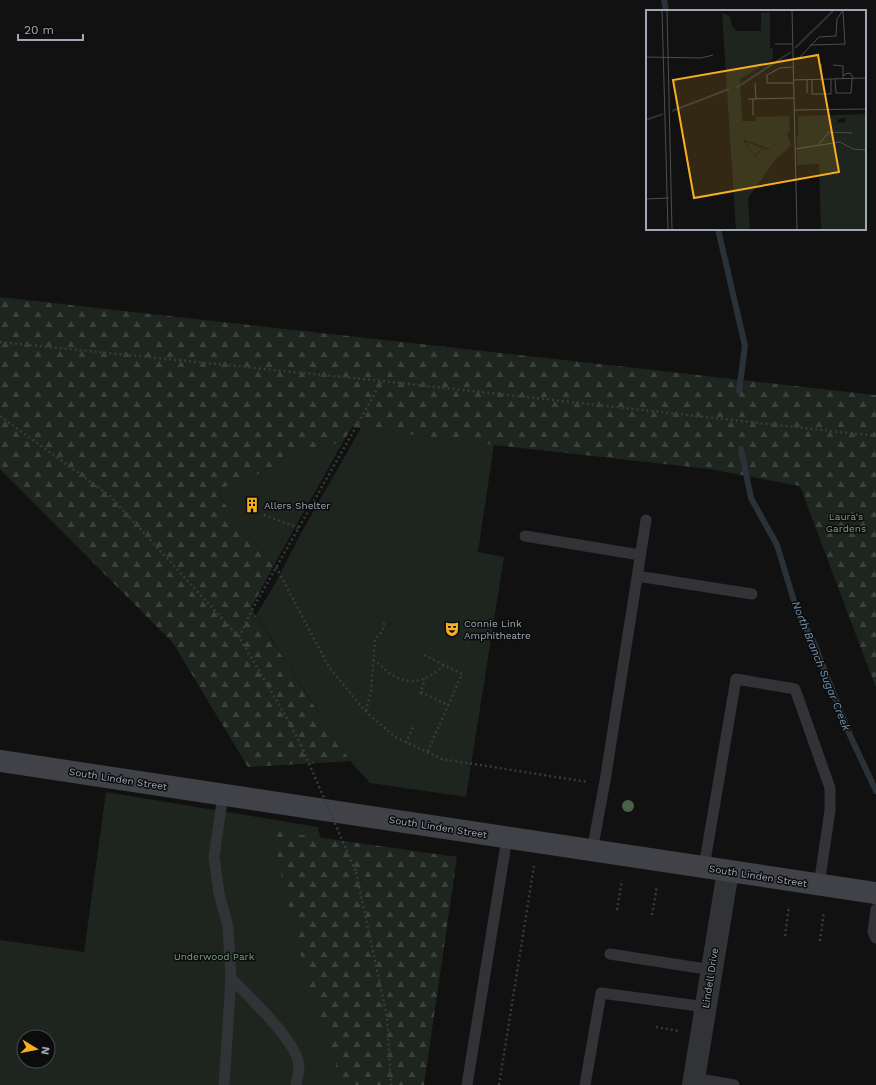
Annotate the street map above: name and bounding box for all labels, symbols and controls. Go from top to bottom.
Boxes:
inset map [646,10,866,230]
scale bar [18,16,83,42]
text: 20 m [24,23,54,37]
building icon: Allers Shelter [243,496,261,514]
place label: Allers Shelter [264,500,330,511]
park label: Laura's Gardens [826,511,866,534]
water label: North Branch Sugar Creek [789,599,853,734]
place label: Connie Link Amphitheatre [464,618,531,641]
theatre icon: Connie Link Amphitheatre [443,620,461,638]
street label: South Linden Street [68,766,169,792]
street label: South Linden Street [388,814,489,840]
street label: South Linden Street [708,863,809,889]
street label: Lindell Drive [700,947,720,1009]
park label: Underwood Park [174,951,255,962]
north arrow [16,1029,56,1069]
text: N [38,1046,52,1056]

